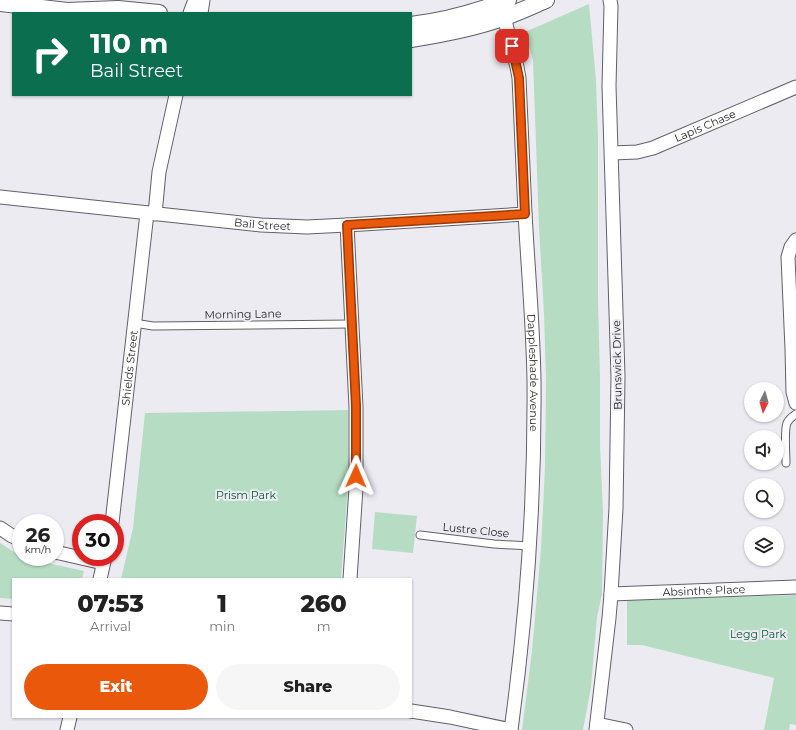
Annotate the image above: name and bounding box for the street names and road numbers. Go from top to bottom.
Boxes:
street label: Lapis Chase [672,106,738,145]
street label: Bail Street [233,215,292,233]
street label: Morning Lane [204,306,282,322]
street label: Dappleshade Avenue [524,313,541,432]
street label: Brunswick Drive [609,320,625,410]
street label: Shields Street [118,329,141,406]
street label: Lustre Close [442,520,510,541]
street label: Absinthe Place [662,582,746,599]

